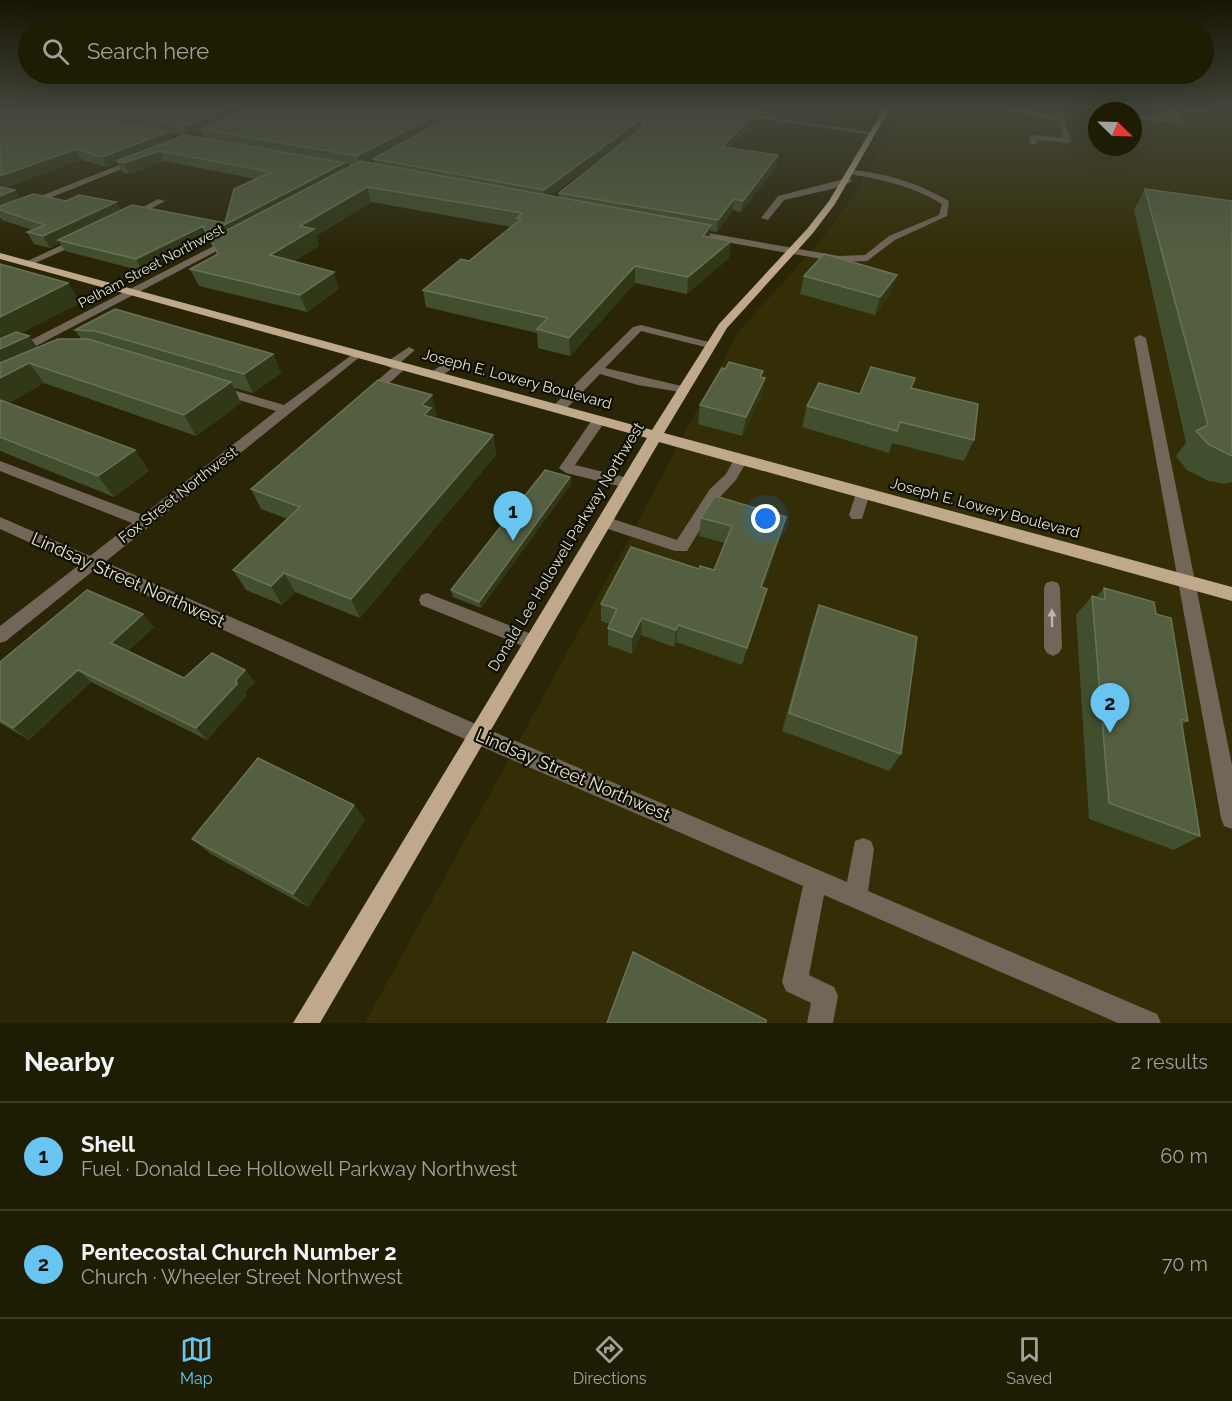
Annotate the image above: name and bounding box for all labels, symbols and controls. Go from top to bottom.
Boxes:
search box [18,18,1214,84]
icon: search [39,35,72,68]
text: Search here [87,38,209,64]
north arrow [1088,102,1142,156]
street label: Pelham Street Northwest [75,221,227,311]
street label: Joseph E. Lowery Boulevard [420,345,614,413]
street label: Donald Lee Hollowell Parkway Northwest [484,419,648,675]
street label: Fox Street Northwest [115,443,241,547]
street label: Joseph E. Lowery Boulevard [888,474,1082,542]
pin: 1 [494,492,532,541]
your location [751,504,780,533]
street label: Lindsay Street Northwest [28,527,228,632]
one-way arrow [1047,609,1057,628]
pin: 2 [1090,684,1130,733]
street label: Lindsay Street Northwest [473,724,674,825]
text: Nearby [24,1047,114,1077]
text: 2 results [1131,1050,1208,1074]
text: Shell [81,1131,135,1157]
text: 1 [39,1144,48,1168]
text: 60 m [1160,1144,1208,1168]
text: Fuel · Donald Lee Hollowell Parkway Northwest [81,1157,517,1181]
text: Pentecostal Church Number 2 [81,1239,397,1265]
text: 2 [38,1252,49,1276]
text: 70 m [1162,1252,1208,1276]
text: Church · Wheeler Street Northwest [81,1265,403,1289]
tab: Map [180,1333,213,1388]
tab: Directions [573,1333,647,1388]
tab: Saved [1006,1333,1052,1388]

